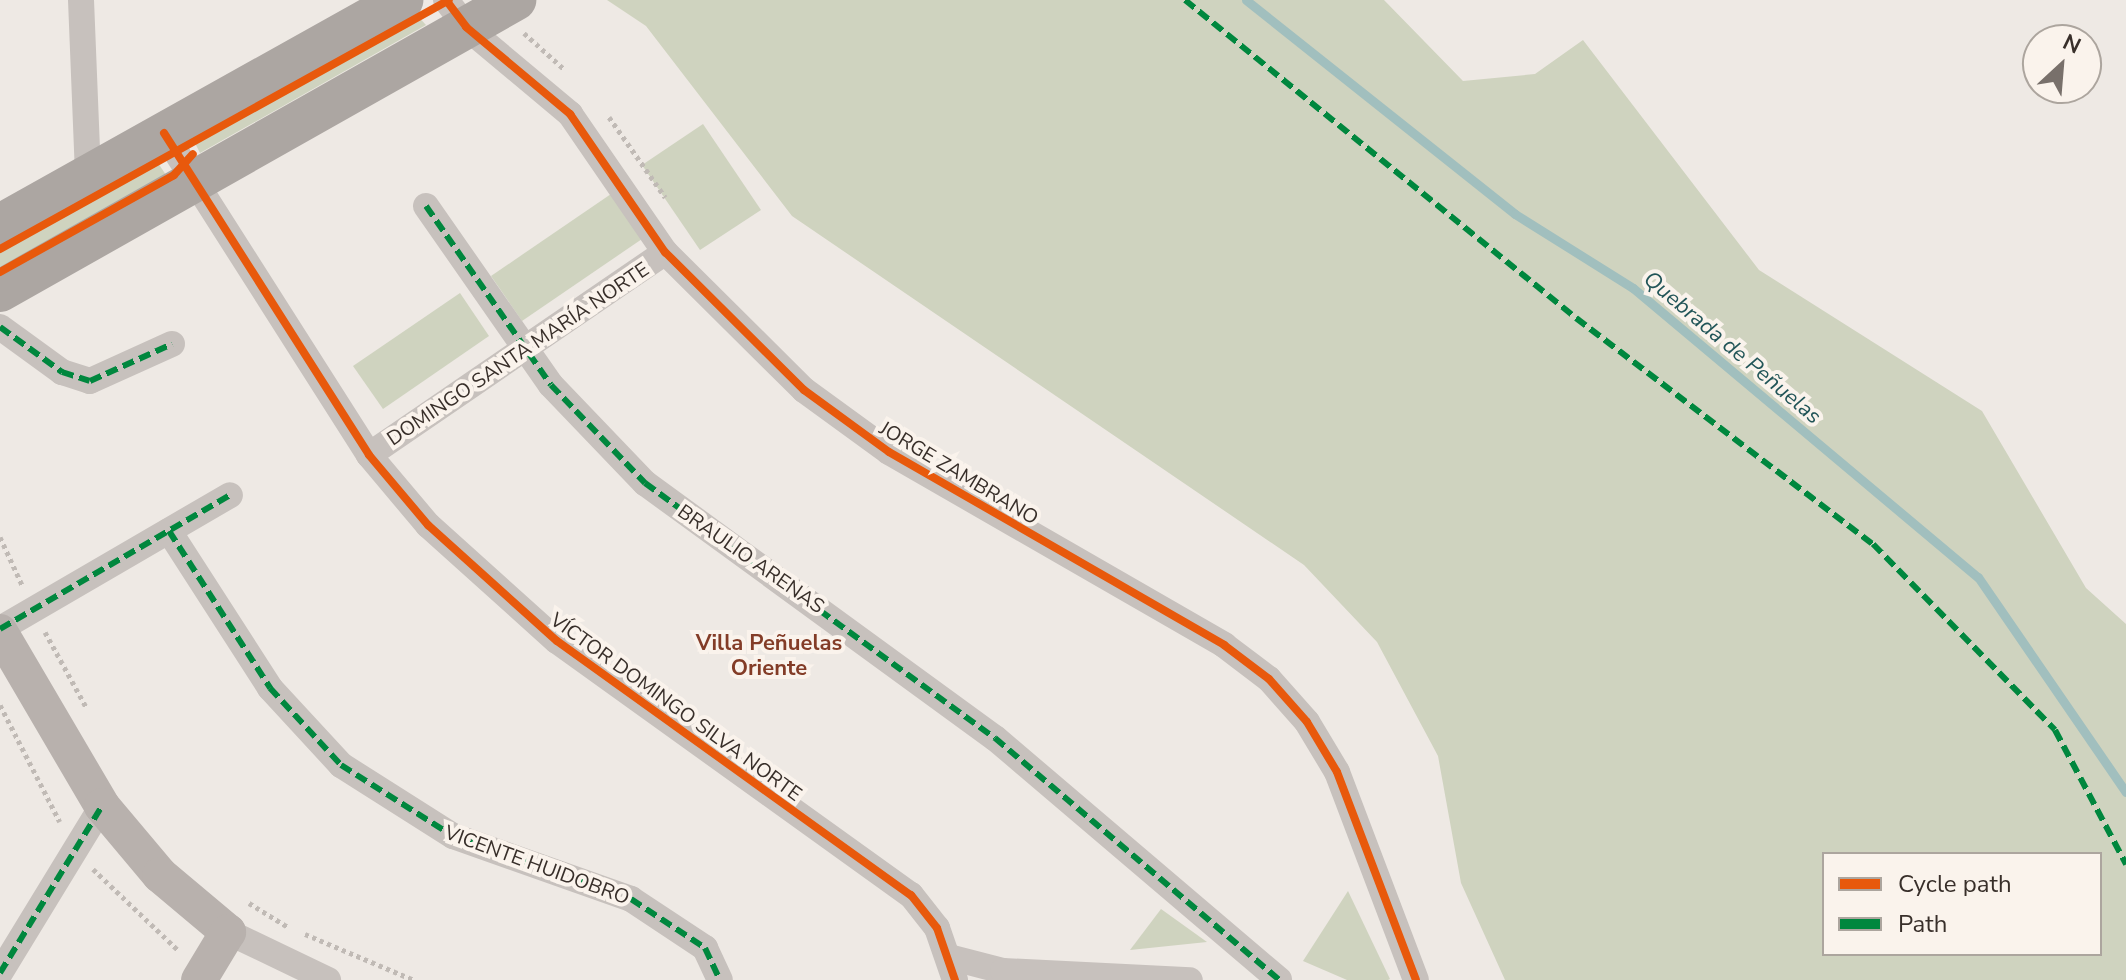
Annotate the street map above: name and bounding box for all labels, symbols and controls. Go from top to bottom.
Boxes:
north arrow [2022,24,2102,104]
text: N [2058,27,2086,61]
street label: DOMINGO SANTA MARÍA NORTE [382,257,654,451]
water label: Quebrada de Peñuelas [1638,266,1826,430]
street label: JORGE ZAMBRANO [875,416,1043,530]
street label: BRAULIO ARENAS [673,499,829,619]
street label: VÍCTOR DOMINGO SILVA NORTE [546,608,806,806]
district label: Villa Peñuelas Oriente [696,630,842,682]
street label: VICENTE HUIDOBRO [441,820,633,910]
legend [1822,852,2102,956]
text: Cycle path [1898,868,2012,900]
text: Path [1898,908,1947,940]

